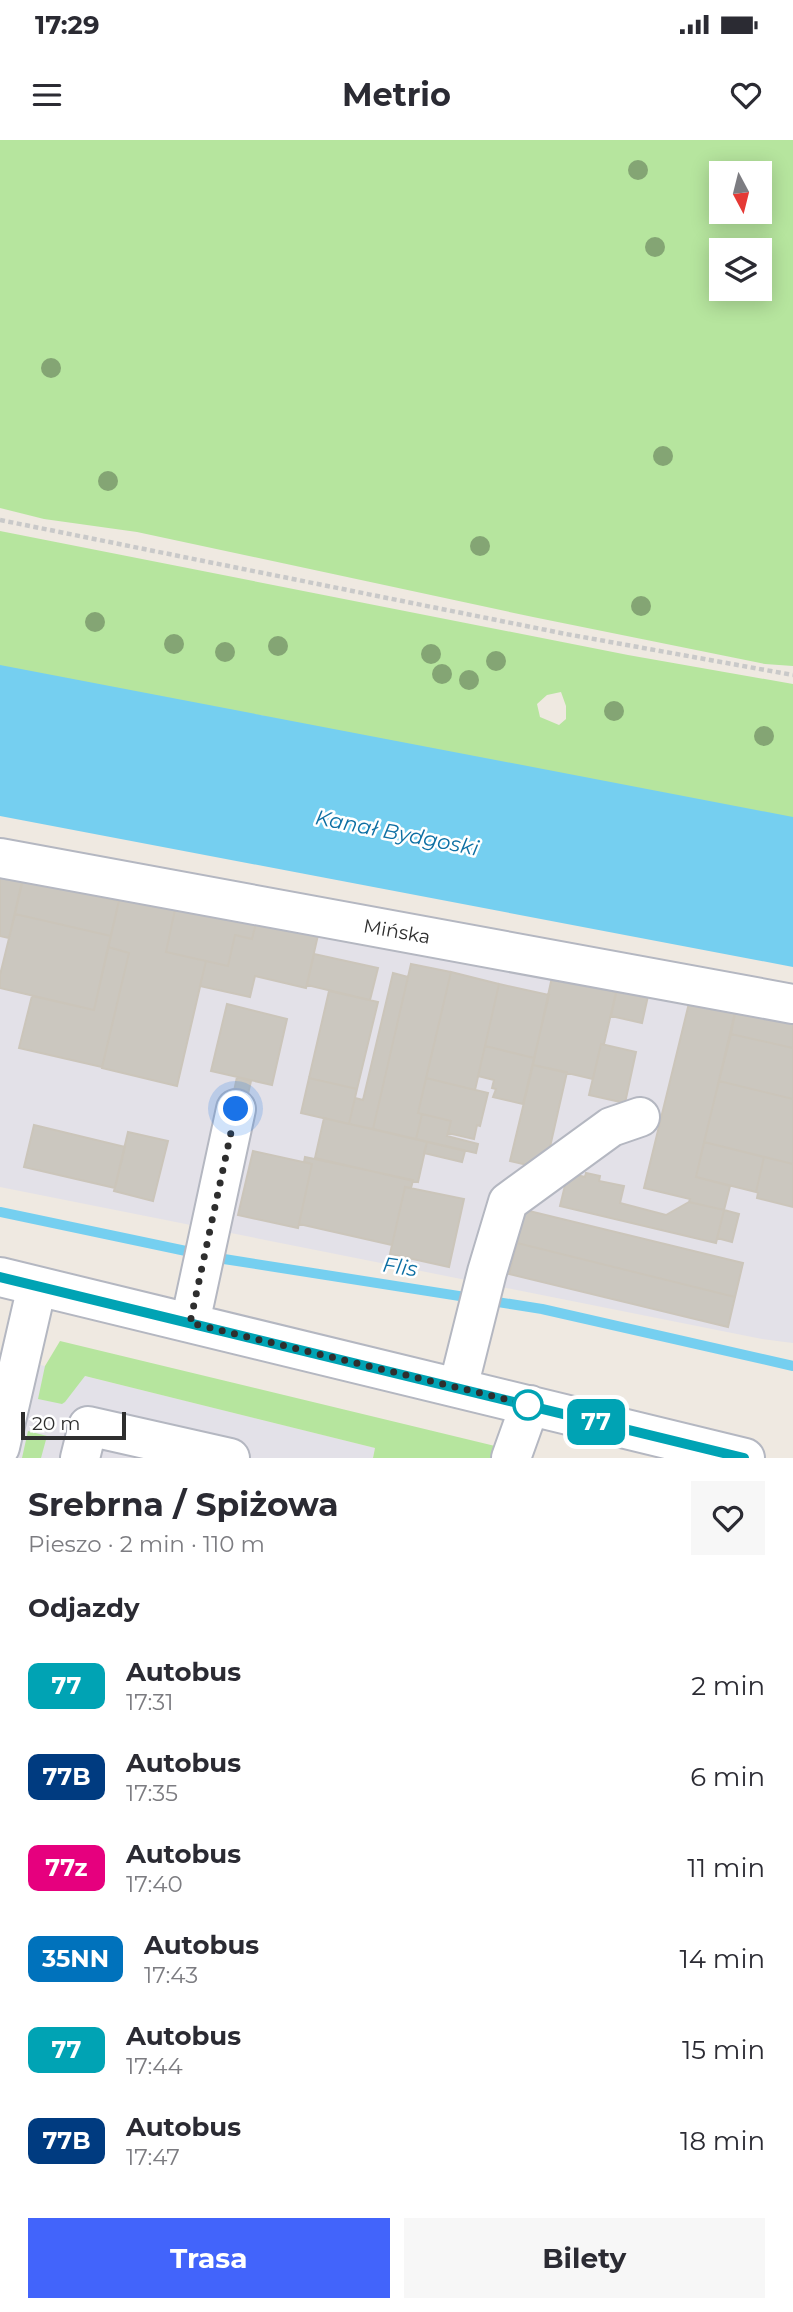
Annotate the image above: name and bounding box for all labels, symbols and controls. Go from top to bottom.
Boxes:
text: 17:29 [35,9,100,41]
text: Metrio [342,75,451,114]
icon: menu [28,76,66,114]
icon: heart [727,76,765,114]
north arrow [709,161,772,224]
map controls [709,161,772,301]
button: layers [709,238,772,301]
water label: Kanał Bydgoski [313,804,481,861]
street label: Mińska [362,914,432,949]
your location [218,1091,253,1126]
water label: Flis [381,1251,419,1282]
unlabelled marker [513,1390,543,1420]
line badge: 77 [564,1399,628,1445]
text: 77 [581,1407,611,1436]
scale bar [21,1409,126,1441]
text: 20 m [32,1412,80,1435]
button: heart [691,1481,765,1555]
text: Srebrna / Spiżowa [28,1484,339,1524]
text: Pieszo · 2 min · 110 m [28,1530,265,1558]
text: Odjazdy [28,1592,139,1624]
text: Autobus [126,1656,241,1688]
text: 2 min [691,1670,765,1702]
text: 77 [52,1671,81,1700]
text: 17:31 [126,1688,174,1716]
text: Autobus [126,1747,241,1779]
text: 6 min [690,1761,765,1793]
text: 77B [42,1762,91,1791]
text: 17:35 [126,1779,178,1807]
text: Autobus [126,1838,241,1870]
text: 11 min [687,1852,765,1884]
text: 77z [45,1853,88,1882]
text: 17:40 [126,1870,183,1898]
text: Autobus [144,1929,259,1961]
text: 14 min [679,1943,765,1975]
text: 35NN [42,1944,109,1973]
text: 17:43 [144,1961,198,1989]
text: Autobus [126,2020,241,2052]
text: 15 min [682,2034,765,2066]
text: 77 [52,2035,81,2064]
text: 17:44 [126,2052,183,2080]
text: Autobus [126,2111,241,2143]
text: 18 min [680,2125,765,2157]
text: 77B [42,2126,91,2155]
text: 17:47 [126,2143,180,2171]
button: Trasa [28,2218,390,2298]
button: Bilety [404,2218,765,2298]

